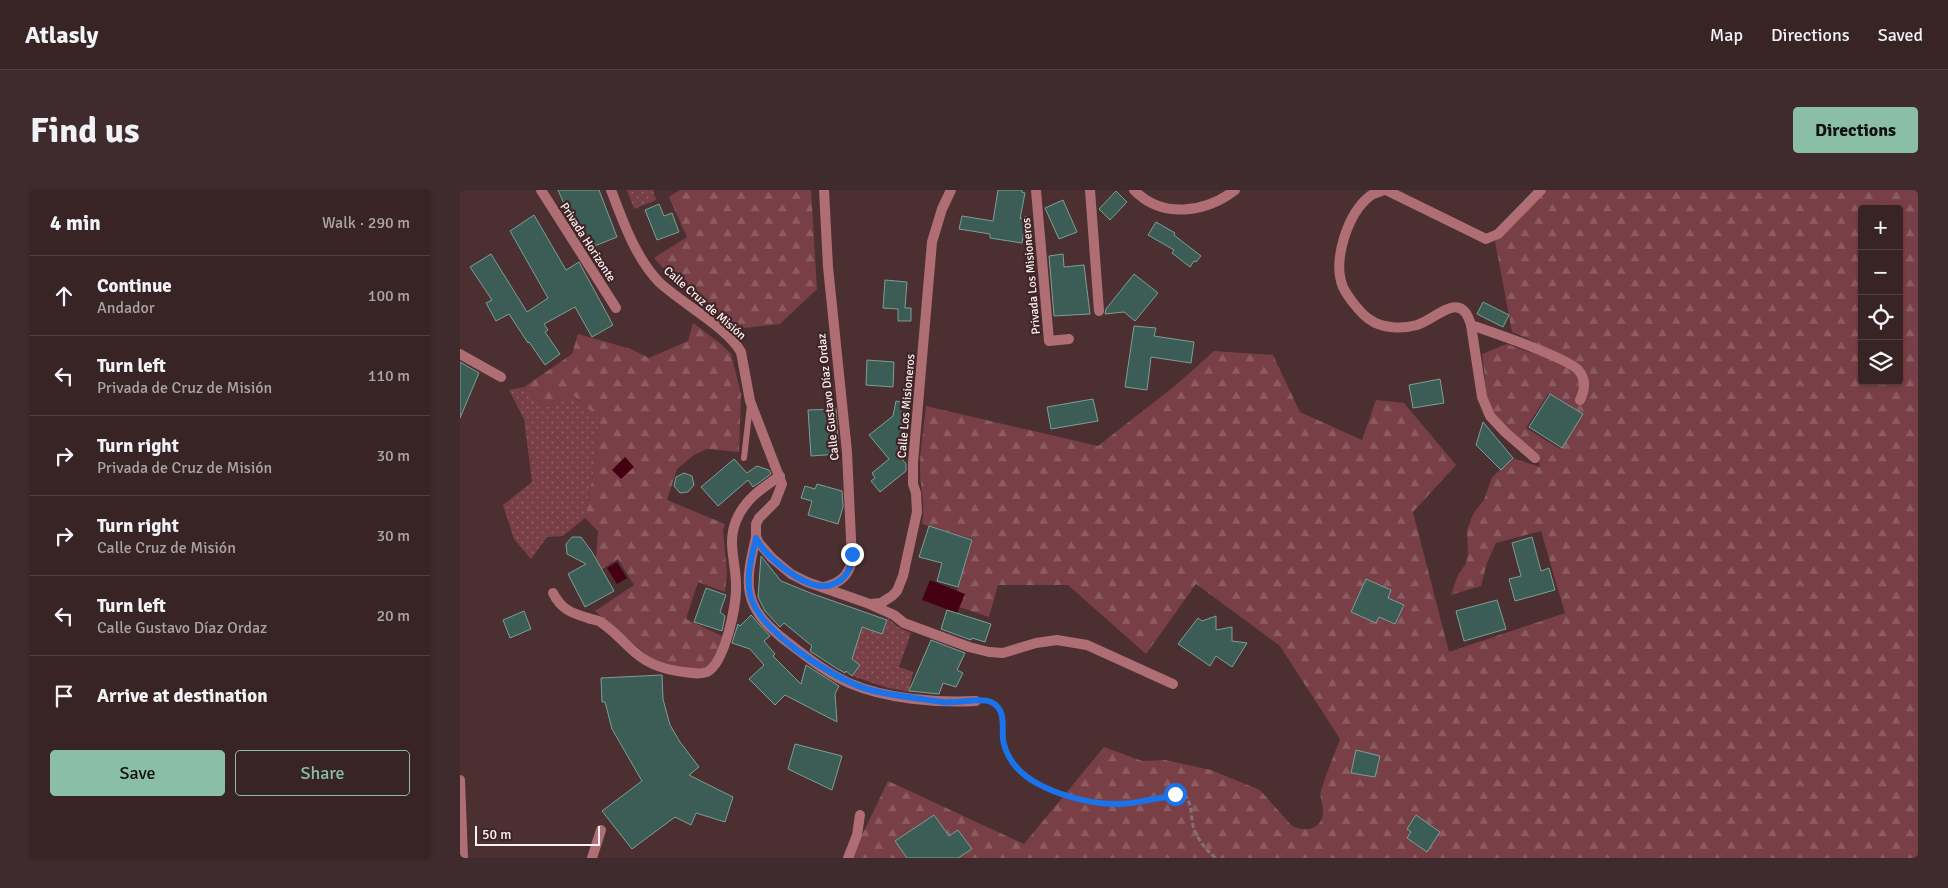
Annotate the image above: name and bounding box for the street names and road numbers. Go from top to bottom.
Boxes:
street label: Privada Horizonte [556,200,619,285]
street label: Privada Los Misioneros [1019,217,1044,335]
street label: Calle Cruz de Misión [660,264,749,343]
street label: Calle Gustavo Díaz Ordaz [814,333,843,461]
street label: Calle Los Misioneros [894,353,919,459]

